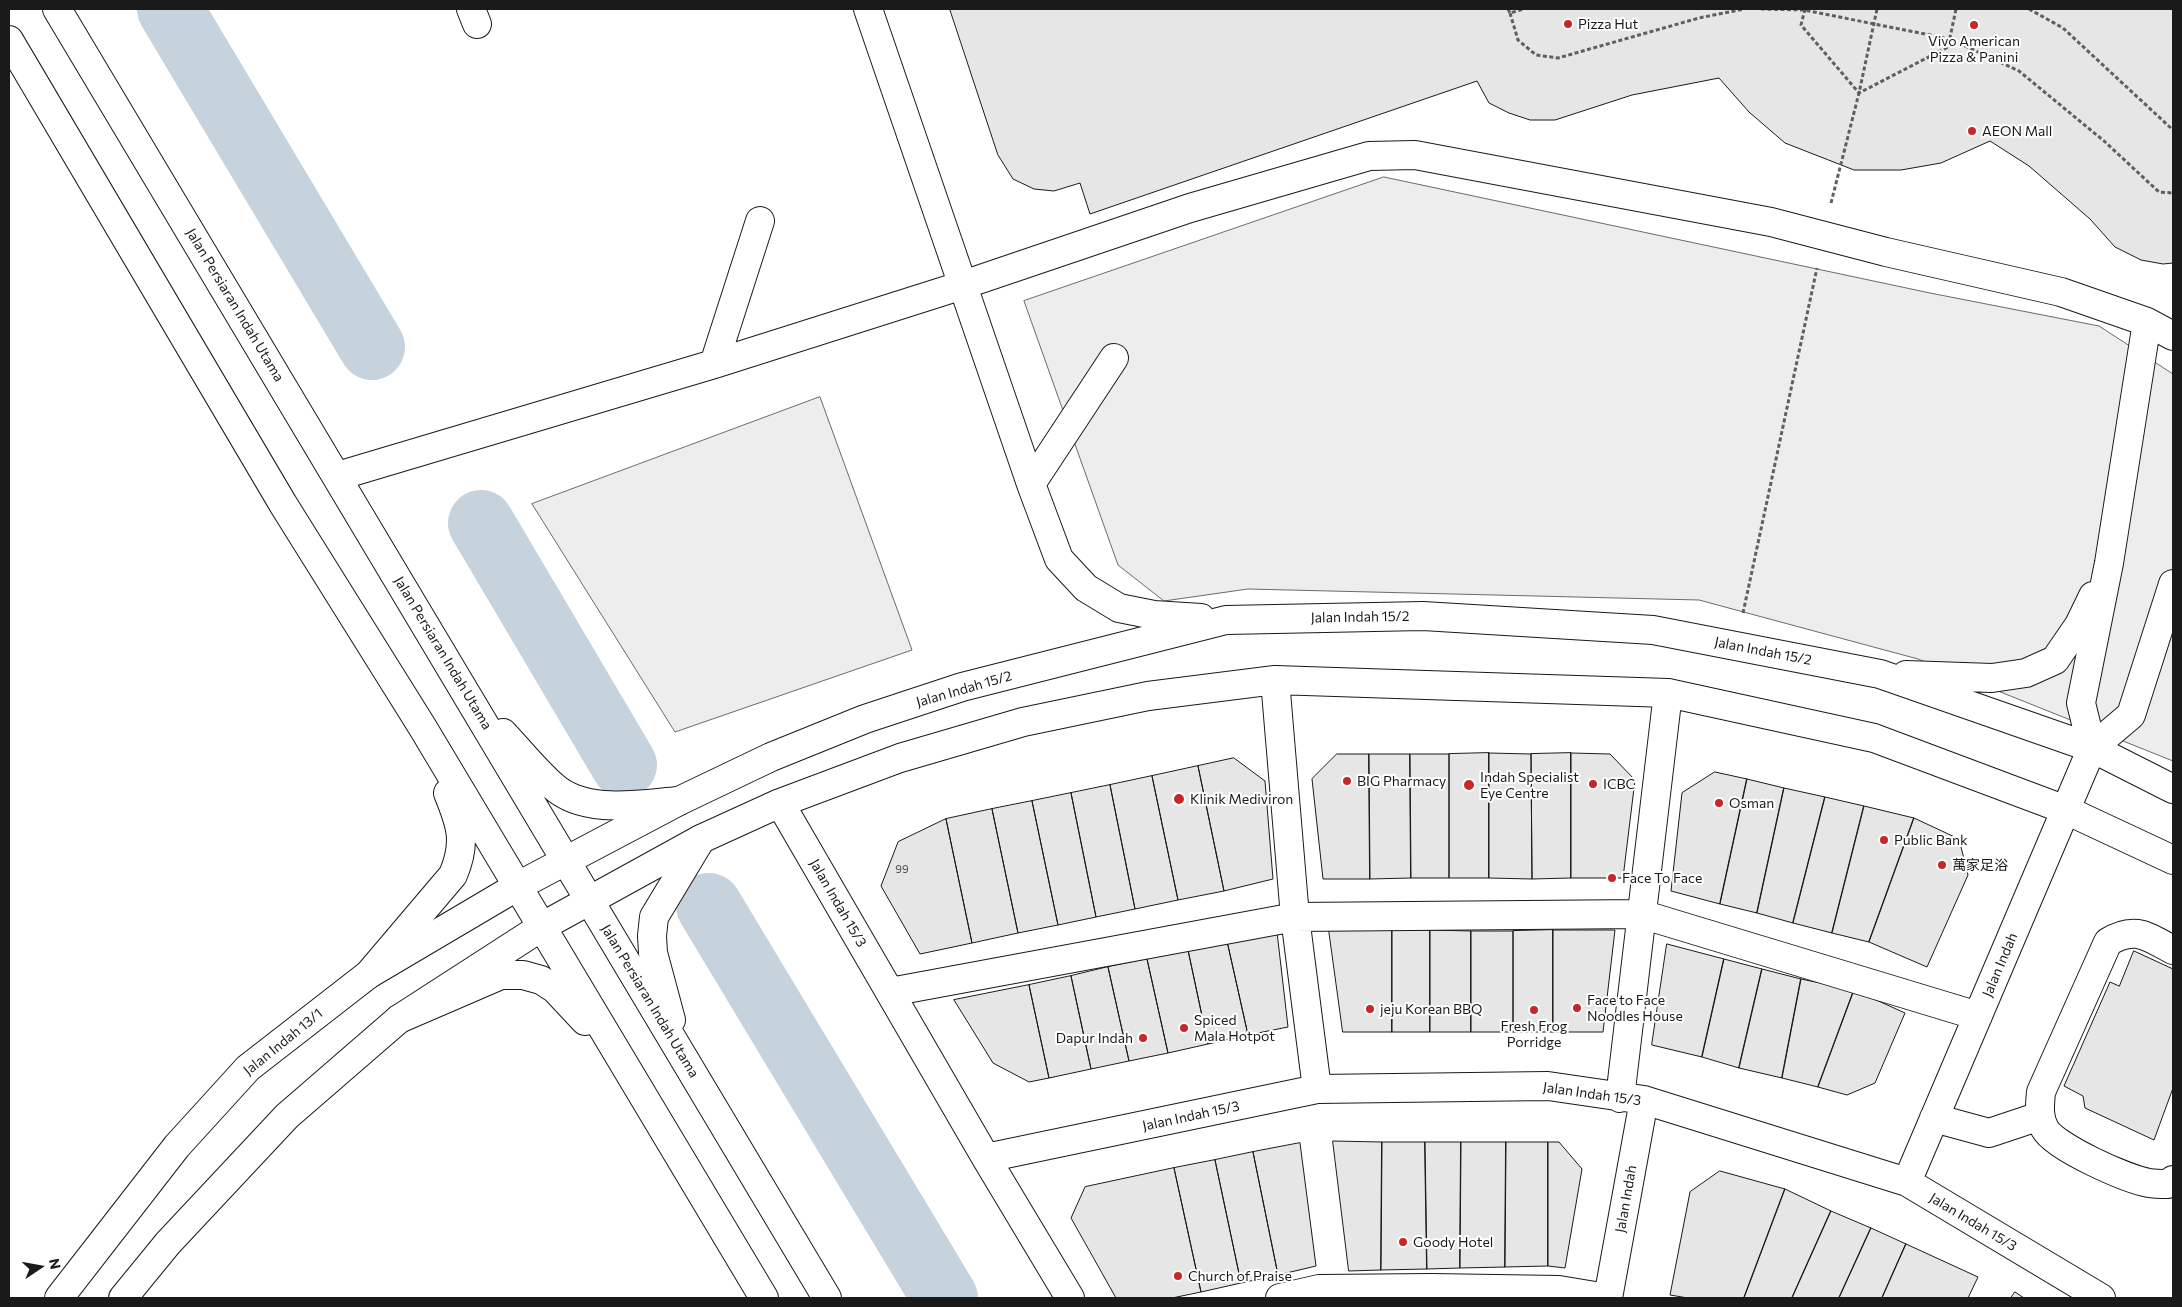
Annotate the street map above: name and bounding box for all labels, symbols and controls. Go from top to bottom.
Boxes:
place label: Pizza Hut [1578,16,1638,32]
marker: Pizza Hut [1562,18,1574,30]
marker: Vivo American Pizza & Panini [1968,19,1980,31]
place label: Vivo American Pizza & Panini [1928,33,2020,65]
place label: AEON Mall [1982,123,2052,139]
marker: AEON Mall [1966,125,1978,137]
street label: Jalan Persiaran Indah Utama [183,225,287,385]
street label: Jalan Persiaran Indah Utama [391,573,495,733]
street label: Jalan Indah 15/2 [1310,608,1410,626]
street label: Jalan Indah 15/2 [1713,633,1813,669]
street label: Jalan Indah 15/2 [914,667,1014,711]
place label: Indah Specialist Eye Centre [1480,769,1579,802]
place label: BIG Pharmacy [1357,773,1446,789]
marker: BIG Pharmacy [1341,775,1353,787]
place label: ICBC [1603,776,1635,792]
marker: Indah Specialist Eye Centre [1462,778,1476,792]
marker: ICBC [1587,778,1599,790]
place label: Klinik Mediviron [1190,791,1293,807]
marker: Klinik Mediviron [1172,792,1186,806]
place label: Osman [1729,795,1774,811]
marker: Osman [1713,797,1725,809]
place label: Public Bank [1894,832,1968,848]
marker: Public Bank [1878,834,1890,846]
street label: Jalan Indah 15/3 [806,856,870,950]
place label: 萬家足浴 [1952,857,2008,873]
marker: 萬家足浴 [1936,859,1948,871]
house number: 99 [895,862,909,876]
place label: Face To Face [1622,870,1702,886]
marker: Face To Face [1606,872,1618,884]
street label: Jalan Persiaran Indah Utama [598,921,702,1081]
street label: Jalan Indah [1979,930,2021,1000]
place label: Face to Face Noodles House [1587,992,1683,1024]
place label: jeju Korean BBQ [1380,1001,1483,1017]
marker: Face to Face Noodles House [1571,1002,1583,1014]
marker: jeju Korean BBQ [1364,1003,1376,1015]
marker: Fresh Frog Porridge [1528,1004,1540,1016]
street label: Jalan Indah 13/1 [240,1005,326,1079]
place label: Spiced Mala Hotpot [1194,1012,1275,1044]
place label: Fresh Frog Porridge [1501,1018,1567,1050]
marker: Spiced Mala Hotpot [1178,1022,1190,1034]
place label: Dapur Indah [1056,1030,1133,1046]
marker: Dapur Indah [1137,1032,1149,1044]
street label: Jalan Indah 15/3 [1542,1079,1642,1109]
street label: Jalan Indah 15/3 [1141,1097,1241,1135]
street label: Jalan Indah [1612,1164,1640,1234]
street label: Jalan Indah 15/3 [1926,1189,2020,1255]
place label: Goody Hotel [1413,1234,1493,1250]
marker: Goody Hotel [1397,1236,1409,1248]
north arrow [15,1242,65,1292]
text: N [46,1257,65,1271]
place label: Church of Praise [1188,1268,1292,1284]
marker: Church of Praise [1172,1270,1184,1282]

